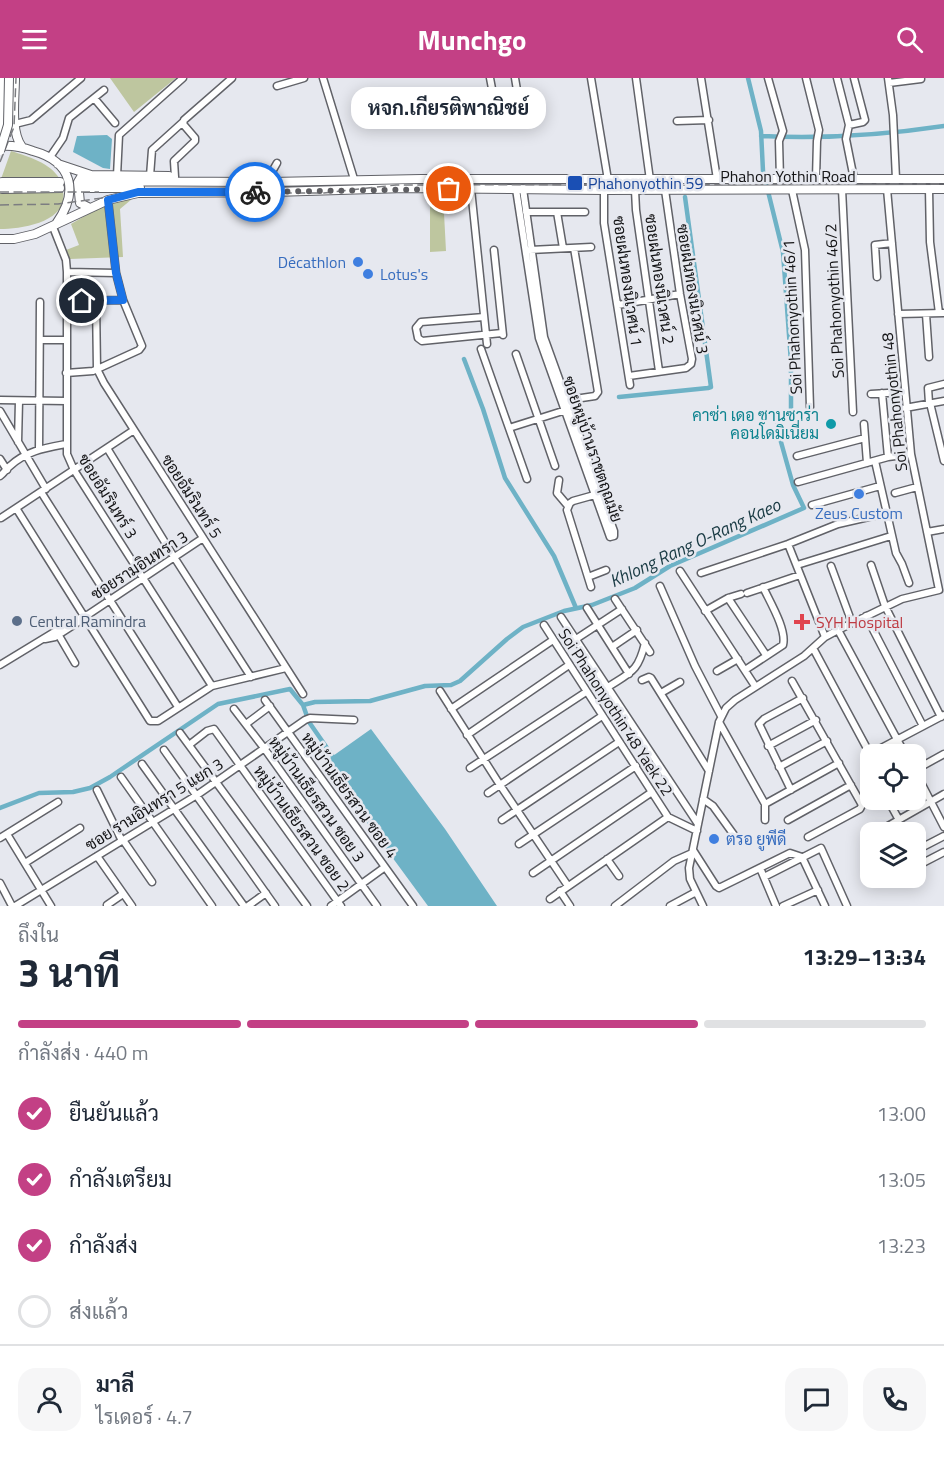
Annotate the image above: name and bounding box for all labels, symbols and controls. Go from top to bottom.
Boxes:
text: Munchgo [418,19,526,60]
icon: menu [18,23,51,56]
icon: search [893,23,926,56]
callout: หจก.เกียรติพาณิชย์ [352,87,546,129]
text: หจก.เกียรติพาณิชย์ [368,92,529,123]
courier [225,162,285,222]
pin [423,163,474,214]
street label: Phahon Yothin Road [720,164,856,188]
place label: Phahonyothin 59 [588,171,703,195]
icon: bag [432,172,465,205]
marker: Phahonyothin 59 [566,174,584,192]
icon: bike [239,176,272,209]
street label: ซอยฝนทองนิเวศน์ 2 [639,212,681,346]
street label: ซอยฝนทองนิเวศน์ 1 [607,214,649,348]
street label: ซอยฝนทองนิเวศน์ 3 [671,222,715,356]
street label: Soi Phahonyothin 46/2 [818,223,850,379]
street label: Soi Phahonyothin 46/1 [776,239,808,395]
place label: Décathlon [278,250,346,274]
marker: Décathlon [351,255,365,269]
place label: Lotus's [380,262,428,286]
marker: Lotus's [361,267,375,281]
pin [56,275,107,326]
icon: home [65,284,98,317]
street label: Soi Phahonyothin 48 [875,331,913,473]
street label: ซอยหมู่บ้านราชตฤณมัย [557,373,629,525]
place label: คาซ่า เดอ ซานซาร่า คอนโดมิเนี่ยม [692,403,819,445]
marker: คาซ่า เดอ ซานซาร่า คอนโดมิเนี่ยม [824,417,838,431]
street label: ซอยอัมรินทร์ 3 [72,449,144,543]
street label: ซอยอัมรินทร์ 5 [156,449,228,543]
marker: Zeus Custom [852,487,866,501]
water label: Khlong Rang O-Rang Kaeo [605,491,786,594]
place label: Zeus Custom [815,501,903,525]
street label: ซอยรามอินทรา 3 [86,524,192,606]
place label: Central Ramindra [29,609,146,633]
place label: SYH Hospital [816,610,903,634]
marker: SYH Hospital [793,613,811,631]
marker: Central Ramindra [10,614,24,628]
street label: Soi Phahonyothin 48 Yaek 22 [553,623,679,801]
street label: หมู่บ้านเธียรสวน ซอย 4 [296,727,404,863]
street label: หมู่บ้านเธียรสวน ซอย 3 [263,731,371,867]
map controls [860,744,926,888]
button: locate [860,744,926,810]
street label: ซอย รามอินทรา 5 แยก 3 [80,752,228,856]
street label: หมู่บ้านเธียรสวน ซอย 2 [248,760,356,896]
button: layers [860,822,926,888]
place label: ตรอ ยูพีดี [726,827,787,851]
marker: ตรอ ยูพีดี [707,832,721,846]
text: ถึงใน [18,919,59,950]
text: 13:29–13:34 [803,940,926,974]
text: 3 นาที [18,943,120,1002]
text: กำลังส่ง · 440 m [18,1037,148,1068]
text: ยืนยันแล้ว [69,1096,159,1130]
icon: check [18,1097,51,1130]
text: 13:00 [877,1098,926,1129]
text: กำลังเตรียม [69,1162,172,1196]
icon: check [18,1163,51,1196]
text: 13:05 [877,1164,926,1195]
text: กำลังส่ง [69,1228,138,1262]
icon: check [18,1229,51,1262]
text: 13:23 [877,1230,926,1261]
text: ส่งแล้ว [69,1294,129,1328]
text: มาลี [96,1367,134,1401]
button: person [18,1368,81,1431]
button: chat [785,1368,848,1431]
button: phone [863,1368,926,1431]
text: ไรเดอร์ · 4.7 [96,1401,193,1432]

